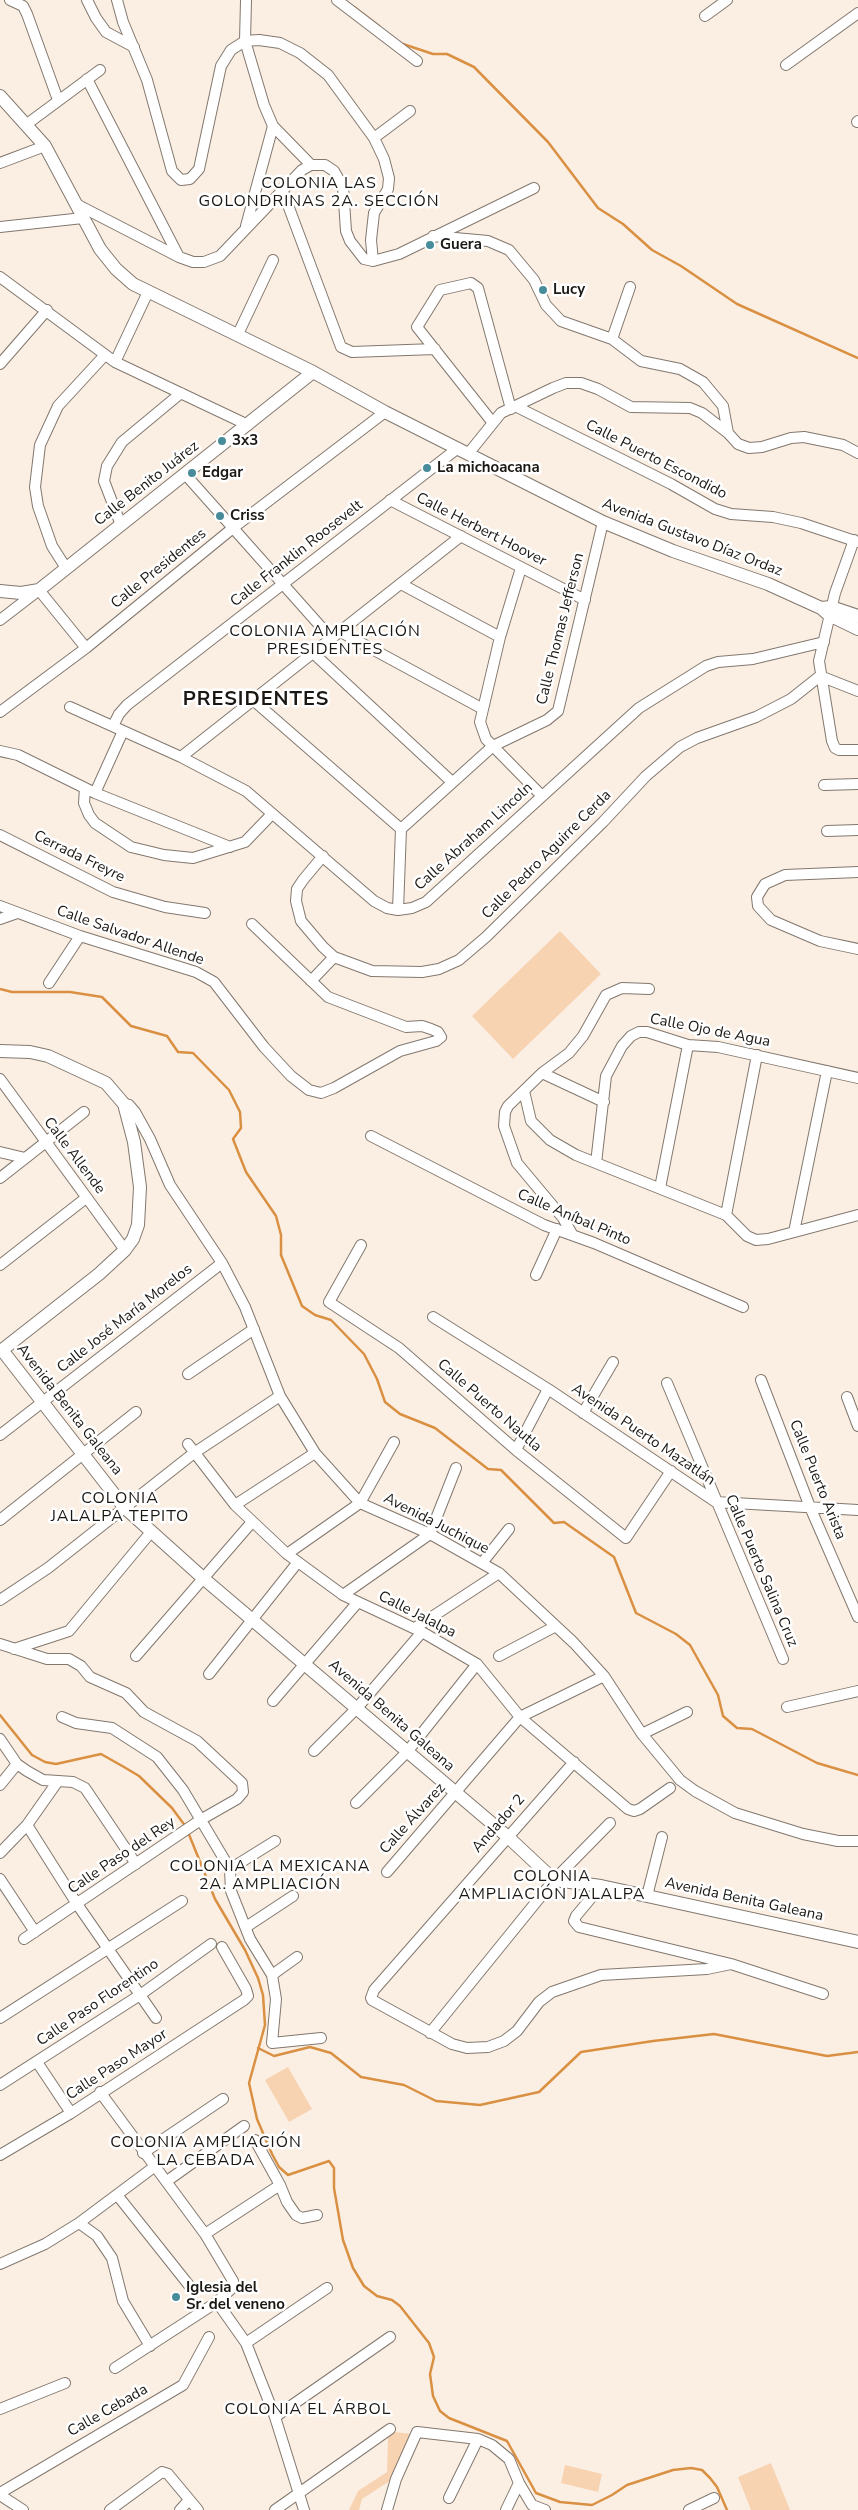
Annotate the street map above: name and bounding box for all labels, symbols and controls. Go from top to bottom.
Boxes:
district label: COLONIA LAS GOLONDRINAS 2A. SECCIÓN [196,174,442,212]
place label: Guera [440,236,482,254]
marker: Guera [424,239,436,251]
place label: Lucy [553,281,585,299]
marker: Lucy [537,284,549,296]
street label: Calle Puerto Escondido [582,417,730,503]
place label: 3x3 [232,432,258,450]
marker: 3x3 [216,435,228,447]
street label: Calle Benito Juárez [91,438,203,530]
place label: La michoacana [437,459,540,477]
marker: La michoacana [421,462,433,474]
place label: Edgar [202,464,243,482]
marker: Edgar [186,467,198,479]
street label: Calle Herbert Hoover [413,489,549,571]
street label: Avenida Gustavo Díaz Ordaz [599,495,785,581]
street label: Calle Franklin Roosevelt [227,497,367,611]
place label: Criss [230,507,265,525]
marker: Criss [214,510,226,522]
street label: Calle Presidentes [108,525,210,613]
street label: Calle Thomas Jefferson [533,551,589,707]
district label: COLONIA AMPLIACIÓN PRESIDENTES [227,622,423,660]
district label: PRESIDENTES [181,688,331,712]
street label: Calle Abraham Lincoln [411,779,537,895]
street label: Calle Pedro Aguirre Cerda [479,787,615,923]
street label: Cerrada Freyre [31,827,127,887]
street label: Calle Salvador Allende [54,902,206,970]
street label: Calle Ojo de Agua [648,1010,772,1052]
street label: Calle Allende [39,1114,109,1198]
street label: Calle Aníbal Pinto [515,1186,633,1250]
street label: Calle José María Morelos [54,1261,196,1377]
street label: Avenida Benita Galeana [12,1341,126,1479]
street label: Calle Puerto Nautla [433,1356,545,1456]
street label: Avenida Puerto Mazatlán [568,1380,718,1490]
street label: Calle Puerto Arista [785,1418,849,1542]
district label: COLONIA JALALPA TEPITO [49,1489,191,1527]
street label: Avenida Juchique [380,1490,492,1558]
street label: Calle Puerto Salina Cruz [721,1492,801,1650]
street label: Calle Jalalpa [375,1588,459,1642]
street label: Avenida Benita Galeana [324,1656,458,1776]
street label: Calle Álvarez [376,1780,450,1858]
street label: Andador 2 [469,1791,529,1857]
street label: Calle Paso del Rey [65,1813,179,1899]
district label: COLONIA LA MEXICANA 2A. AMPLIACIÓN [167,1857,373,1895]
district label: COLONIA AMPLIACIÓN JALALPA [456,1867,648,1905]
street label: Avenida Benita Galeana [663,1874,825,1926]
street label: Calle Paso Florentino [34,1955,162,2051]
street label: Calle Paso Mayor [63,2026,171,2104]
district label: COLONIA AMPLIACIÓN LA CEBADA [108,2133,304,2171]
place label: Iglesia del Sr. del veneno [186,2279,285,2314]
marker: Iglesia del Sr. del veneno [170,2291,182,2303]
street label: Calle Cebada [65,2381,151,2441]
district label: COLONIA EL ÁRBOL [222,2400,394,2420]

